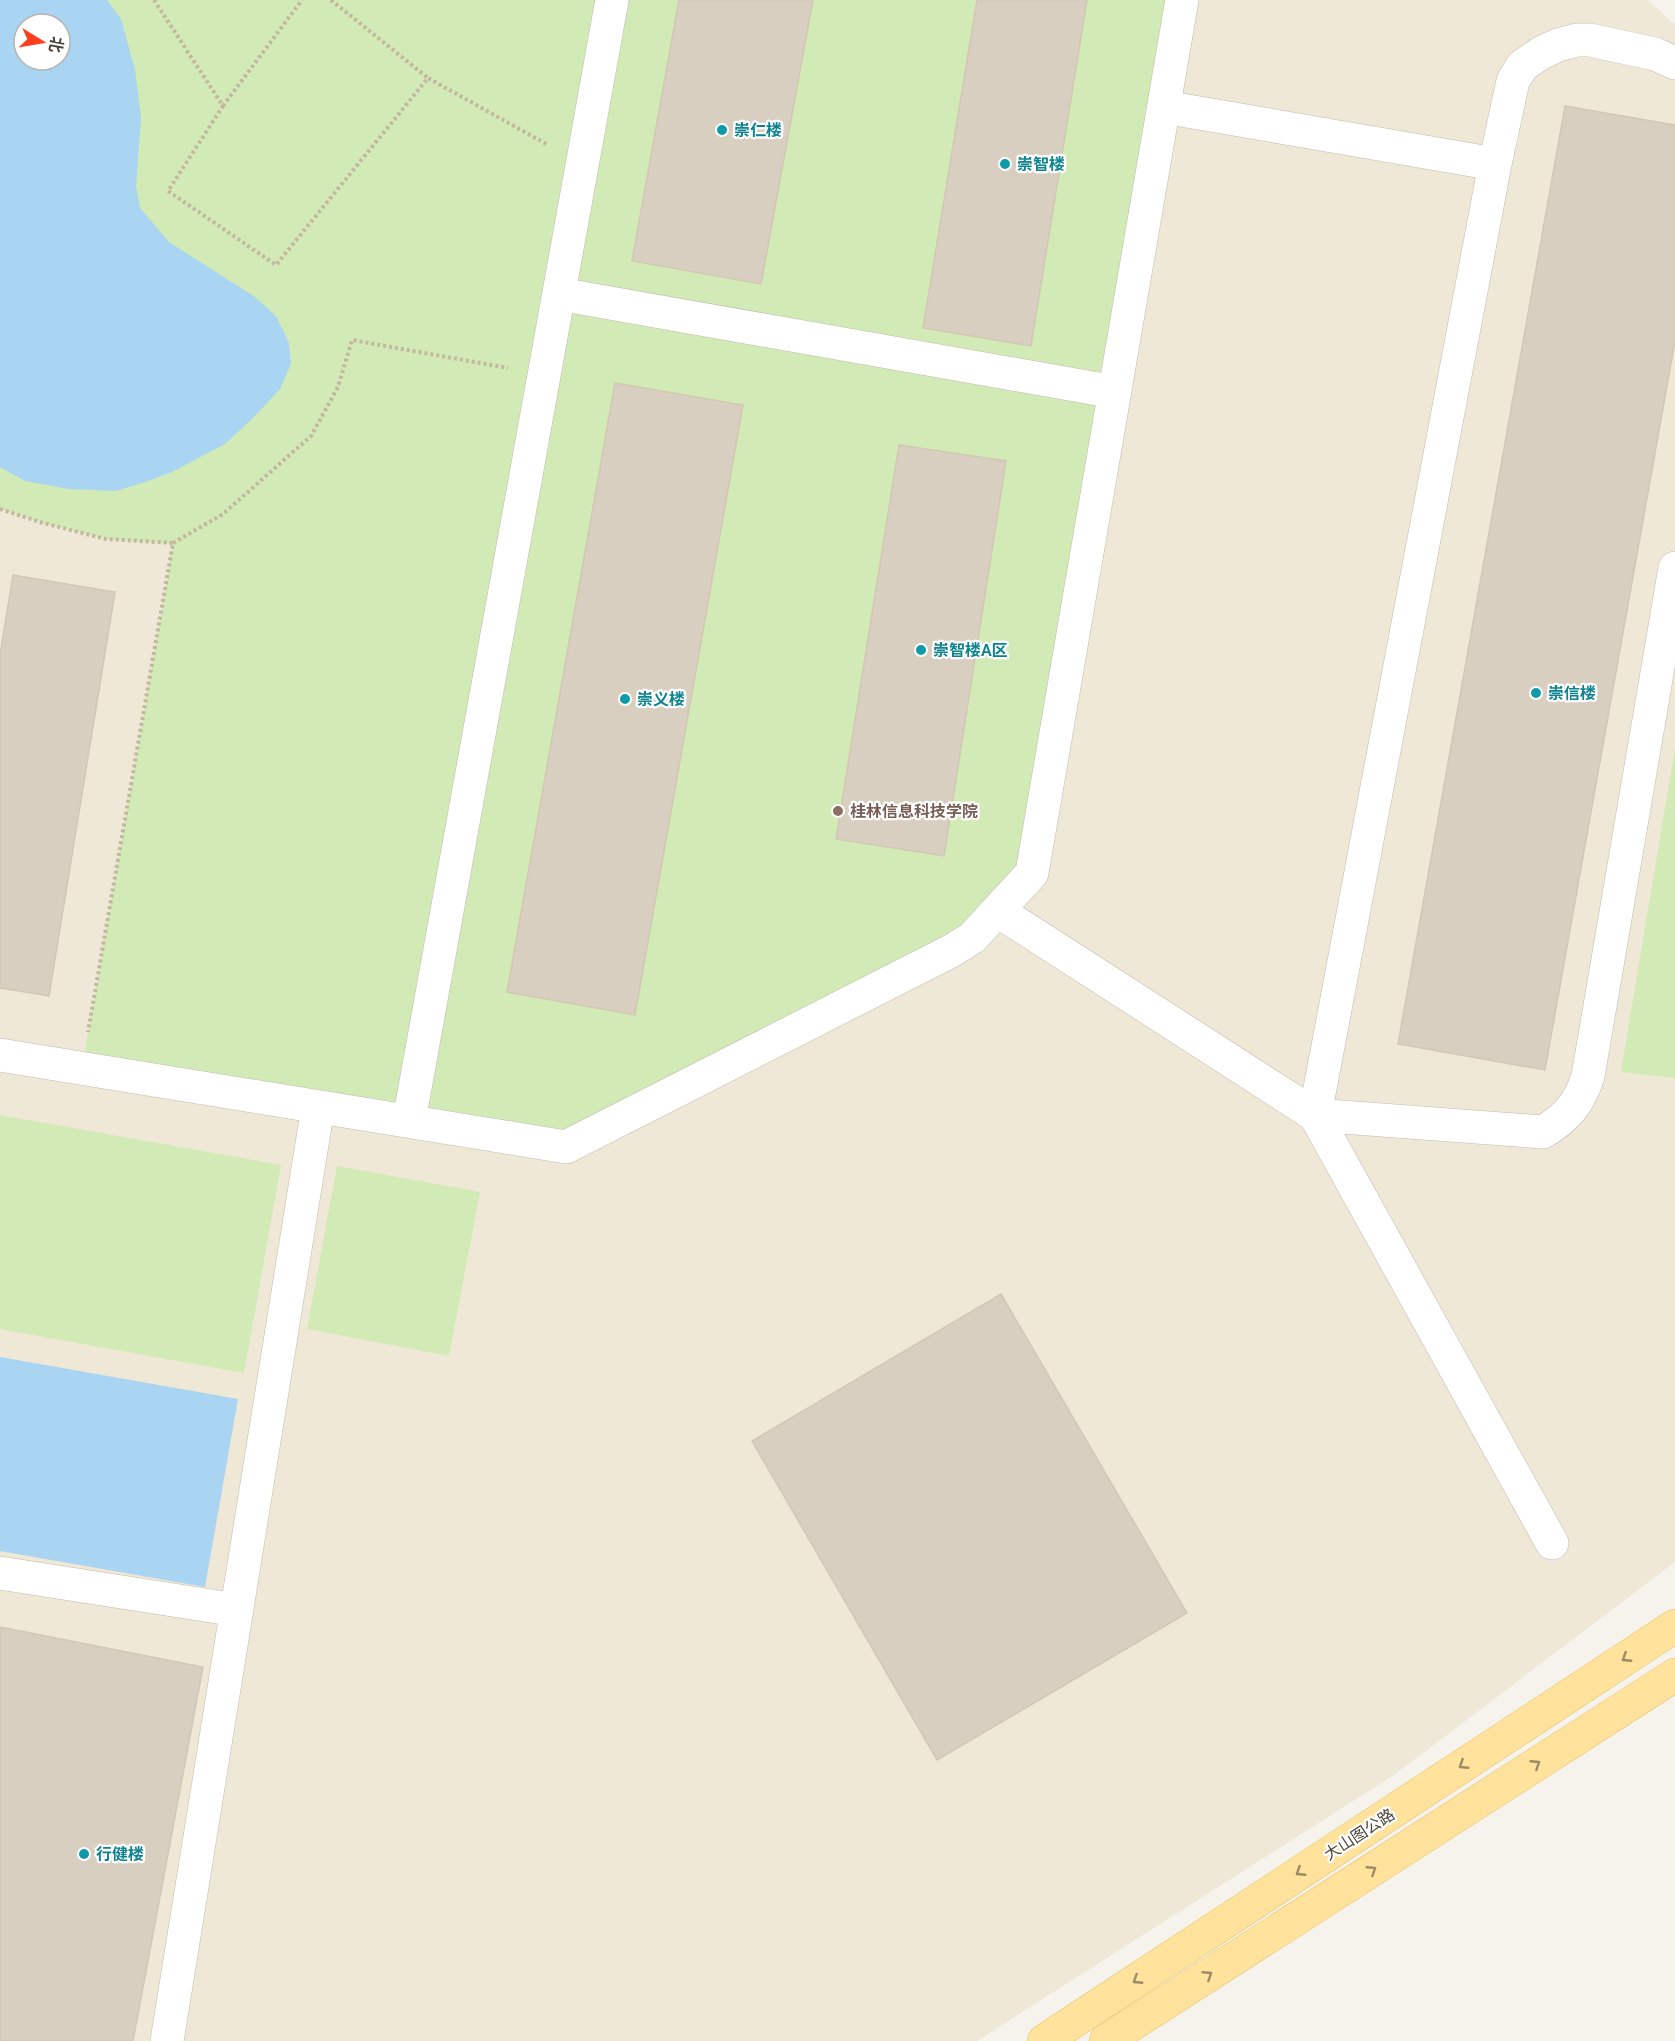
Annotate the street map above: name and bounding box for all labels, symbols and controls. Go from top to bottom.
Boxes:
north arrow [12,12,72,72]
text: 北 [45,35,67,54]
place label: 崇仁楼 [734,121,782,140]
marker: 崇仁楼 [715,123,729,137]
place label: 崇智楼 [1017,155,1065,174]
marker: 崇智楼 [998,157,1012,171]
place label: 崇智楼A区 [933,641,1008,660]
marker: 崇智楼A区 [914,643,928,657]
place label: 崇信楼 [1548,684,1596,703]
marker: 崇信楼 [1529,686,1543,700]
place label: 崇义楼 [637,690,685,709]
marker: 崇义楼 [618,692,632,706]
place label: 桂林信息科技学院 [850,802,978,821]
marker: 桂林信息科技学院 [831,804,845,818]
one-way arrow [1622,1651,1632,1663]
one-way arrow [1459,1758,1469,1770]
one-way arrow [1530,1760,1540,1772]
street label: 大山图公路 [1321,1805,1398,1864]
place label: 行健楼 [96,1845,144,1864]
marker: 行健楼 [77,1847,91,1861]
one-way arrow [1296,1865,1306,1877]
one-way arrow [1365,1866,1376,1877]
one-way arrow [1202,1971,1212,1983]
one-way arrow [1133,1972,1143,1984]

